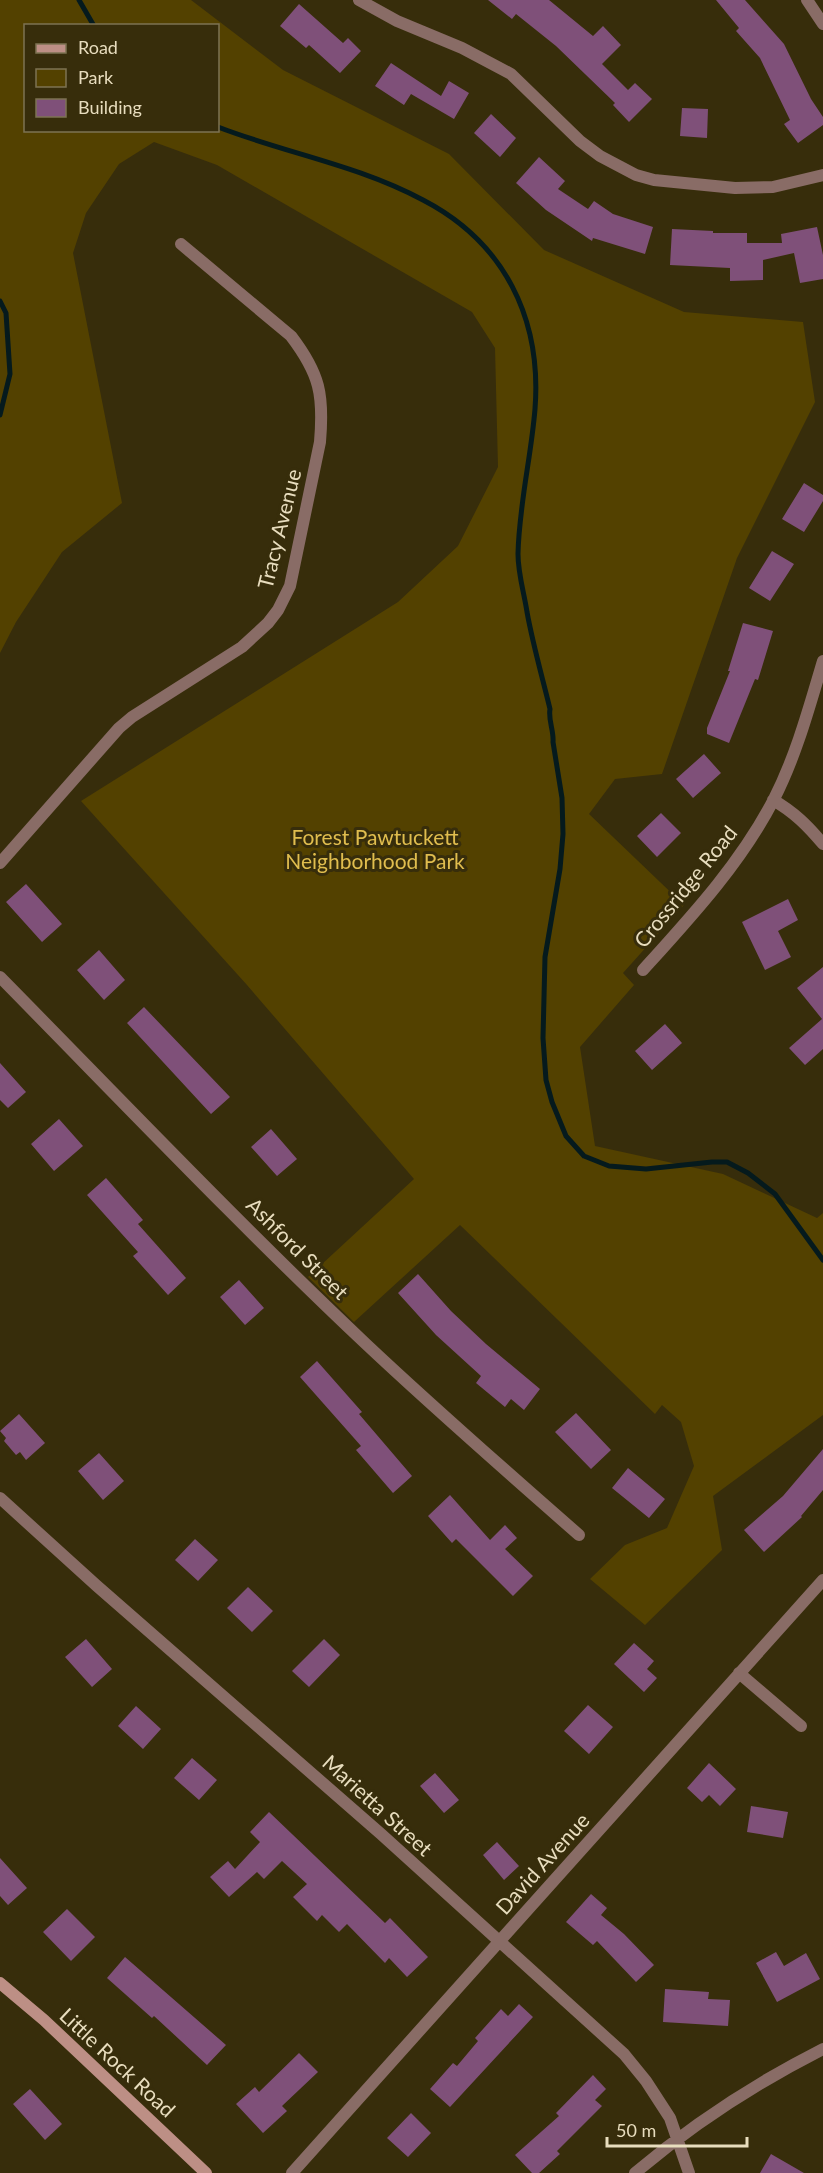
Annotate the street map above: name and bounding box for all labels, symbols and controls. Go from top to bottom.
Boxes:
legend [24,24,219,132]
text: Road [78,36,118,58]
text: Park [78,66,114,88]
text: Building [78,96,142,118]
street label: Tracy Avenue [252,466,305,591]
street label: Crossridge Road [628,820,742,952]
park label: Forest Pawtuckett Neighborhood Park [285,824,465,873]
street label: Ashford Street [242,1192,354,1304]
street label: Marietta Street [318,1749,438,1861]
street label: David Avenue [490,1807,594,1919]
street label: Little Rock Road [55,2002,181,2122]
scale bar [607,2110,746,2148]
text: 50 m [616,2119,656,2141]

